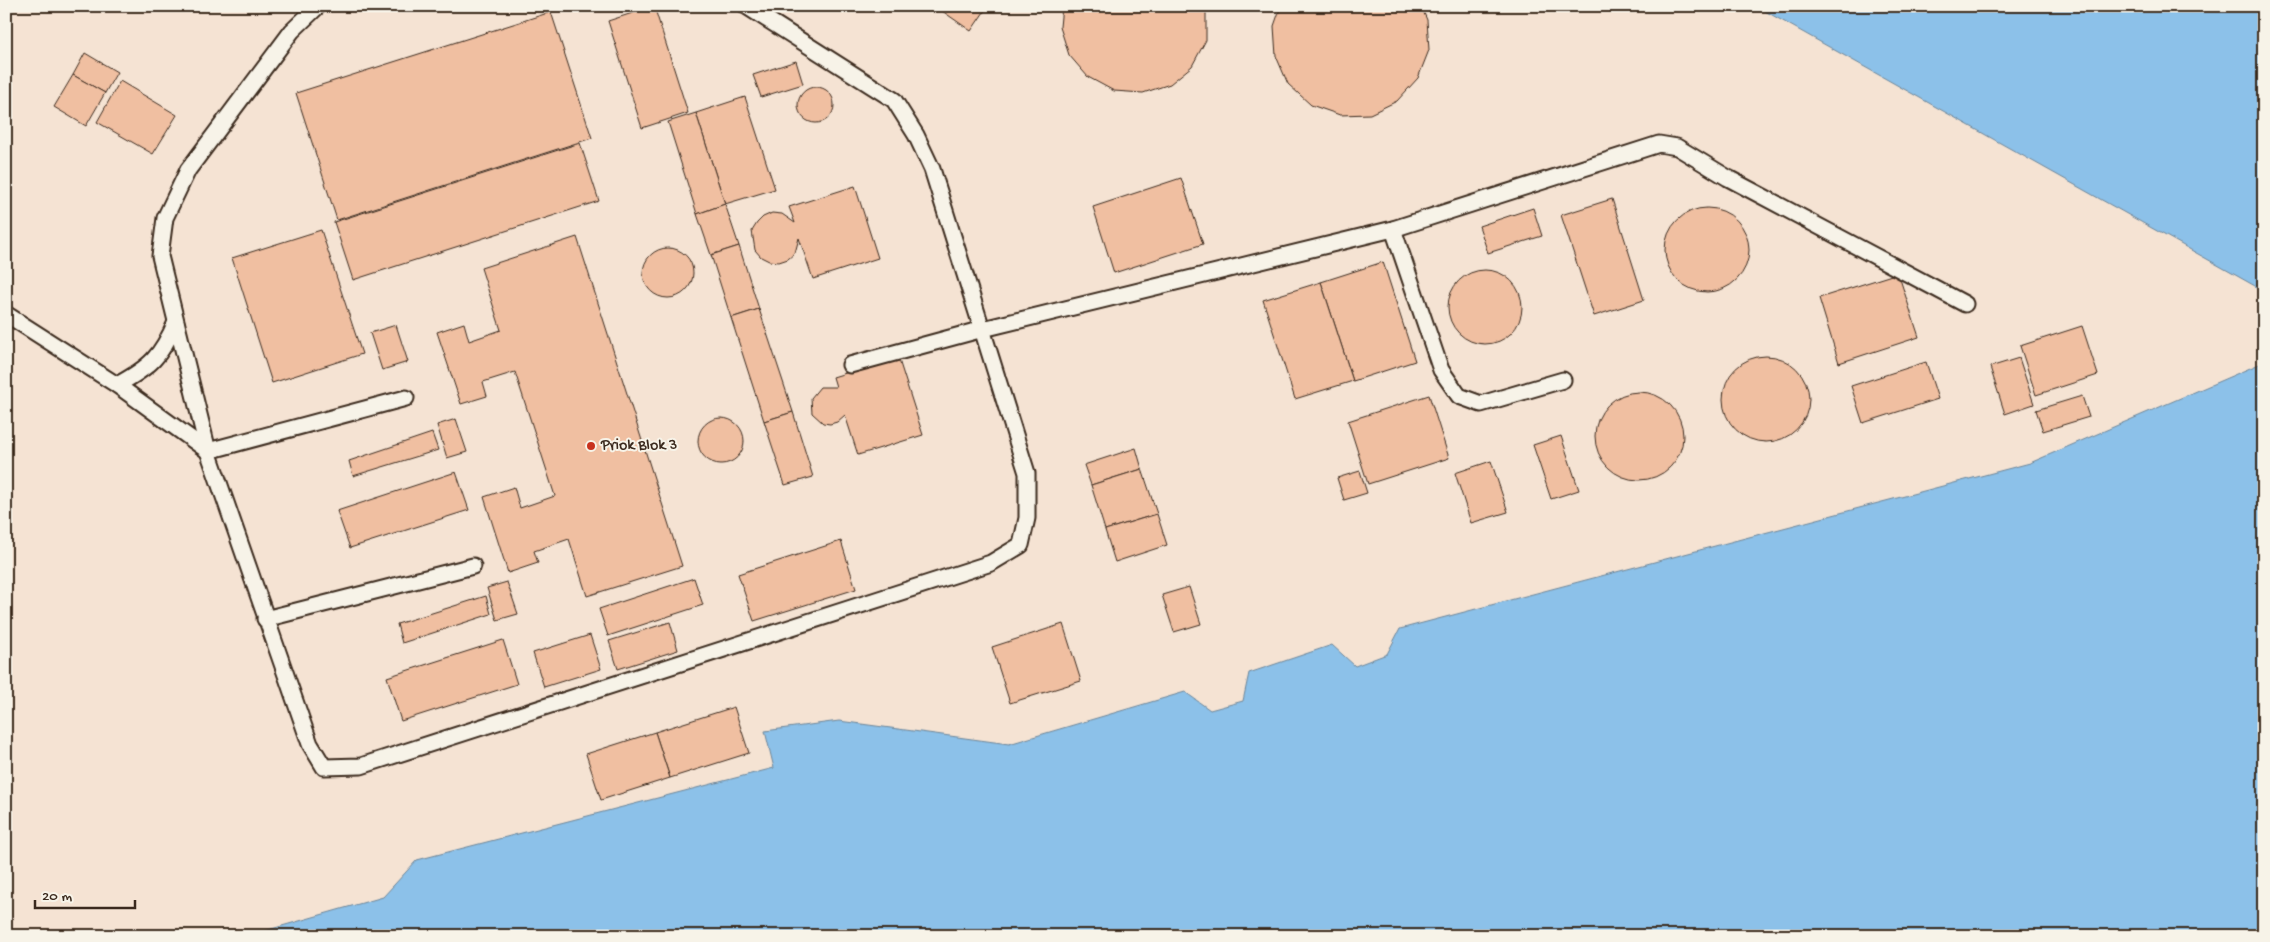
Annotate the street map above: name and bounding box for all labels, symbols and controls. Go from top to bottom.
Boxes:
place label: Priok Blok 3 [600,437,677,456]
marker: Priok Blok 3 [585,440,597,452]
scale bar [35,877,135,909]
text: 20 m [42,888,72,906]

